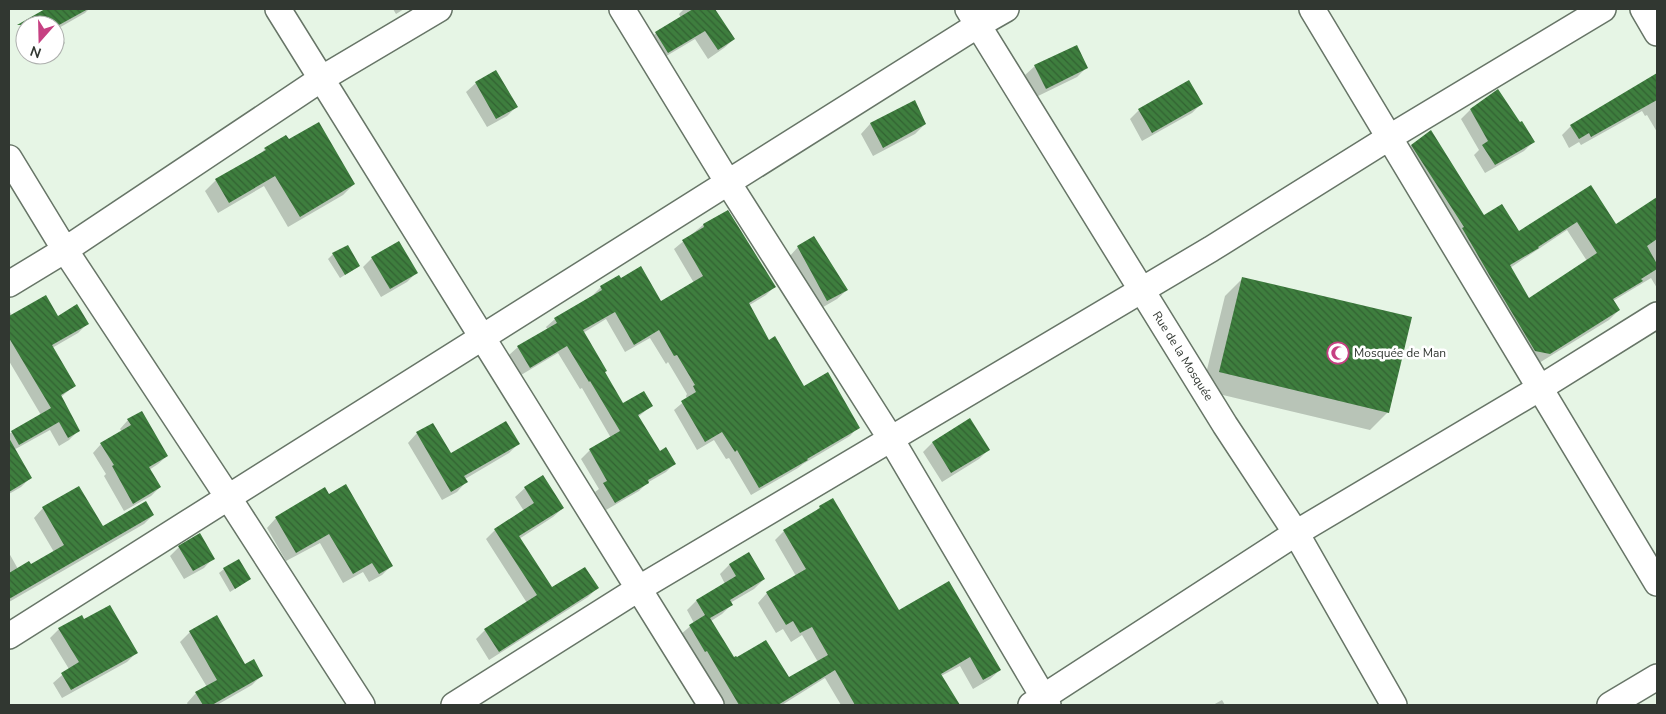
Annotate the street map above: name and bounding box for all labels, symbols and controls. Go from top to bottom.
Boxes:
north arrow [15,15,65,65]
text: N [28,41,44,62]
street label: Rue de la Mosquée [1149,308,1217,404]
mosque icon: Mosquée de Man [1326,341,1350,365]
place label: Mosquée de Man [1354,345,1446,361]

